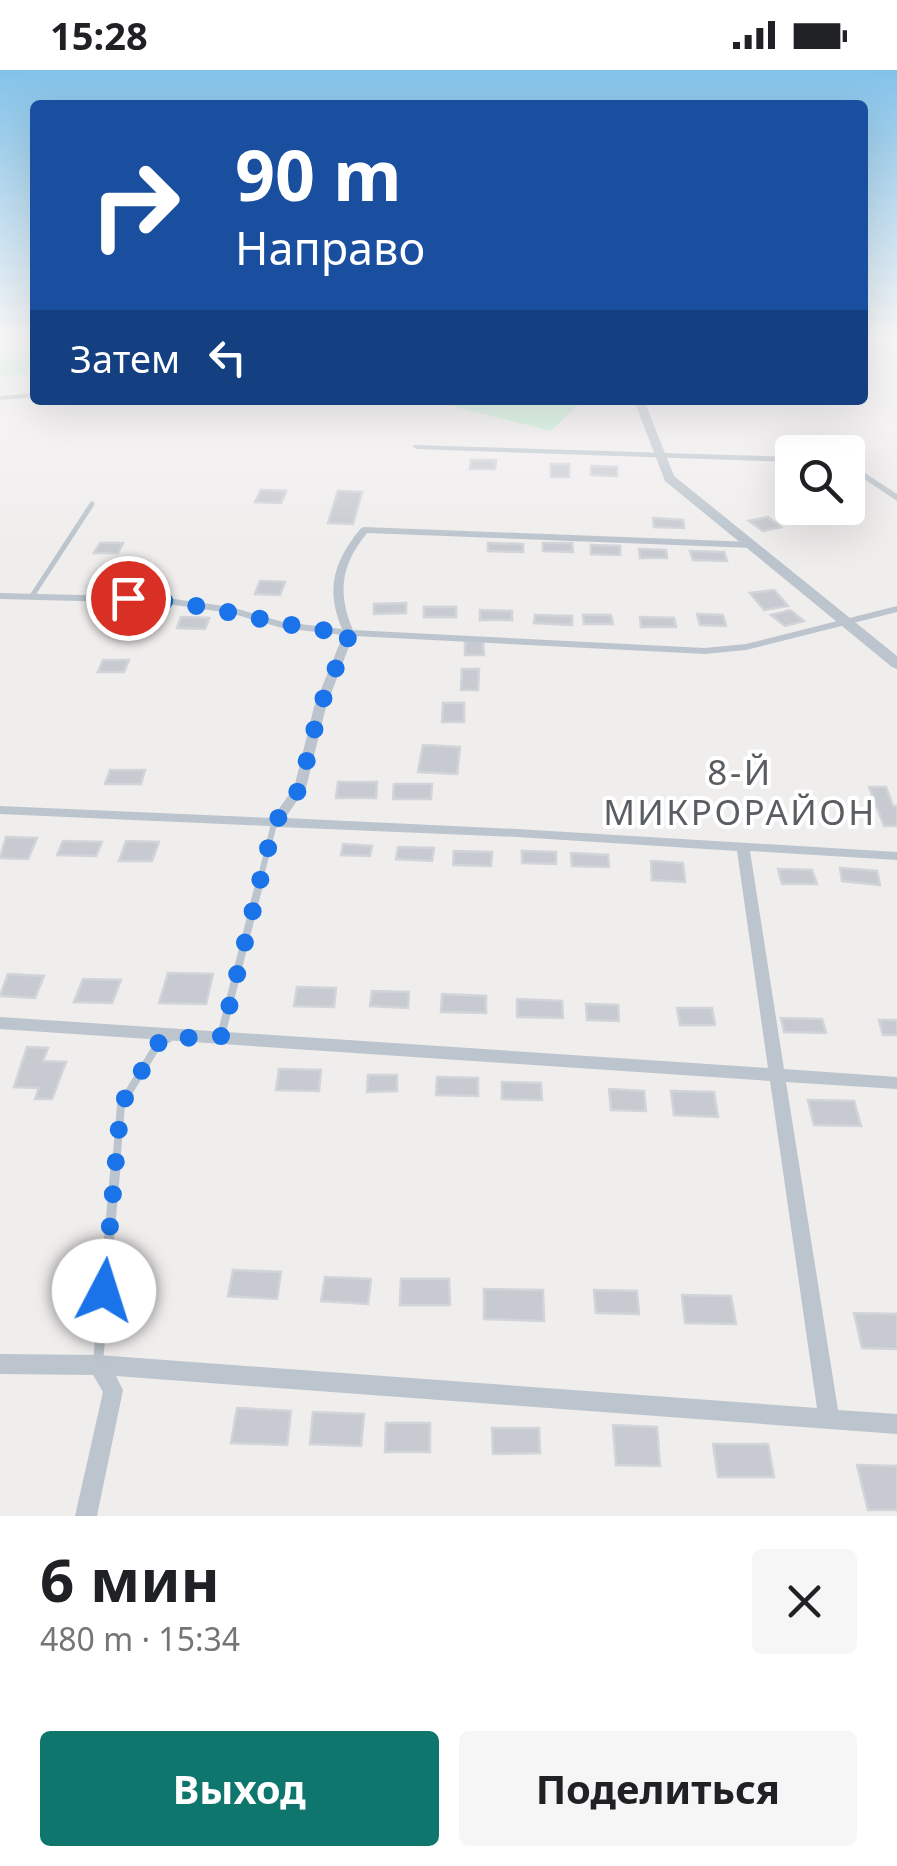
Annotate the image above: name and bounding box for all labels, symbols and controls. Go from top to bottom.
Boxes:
text: 15:28 [50,9,148,61]
text: 90 m [235,126,402,222]
icon: right [70,140,200,270]
text: Направо [235,217,425,278]
icon: left [200,330,255,385]
text: Затем [70,332,180,384]
map controls [775,435,865,525]
button: search [775,435,865,525]
pin [86,556,171,641]
icon: arrive [101,571,156,626]
district label: 8-Й МИКРОРАЙОН [603,748,877,835]
position arrow [52,1239,156,1343]
text: 6 мин [40,1538,220,1620]
button: close [752,1549,857,1654]
text: 480 m · 15:34 [40,1617,240,1660]
button: Выход [40,1731,439,1846]
button: Поделиться [459,1731,857,1846]

